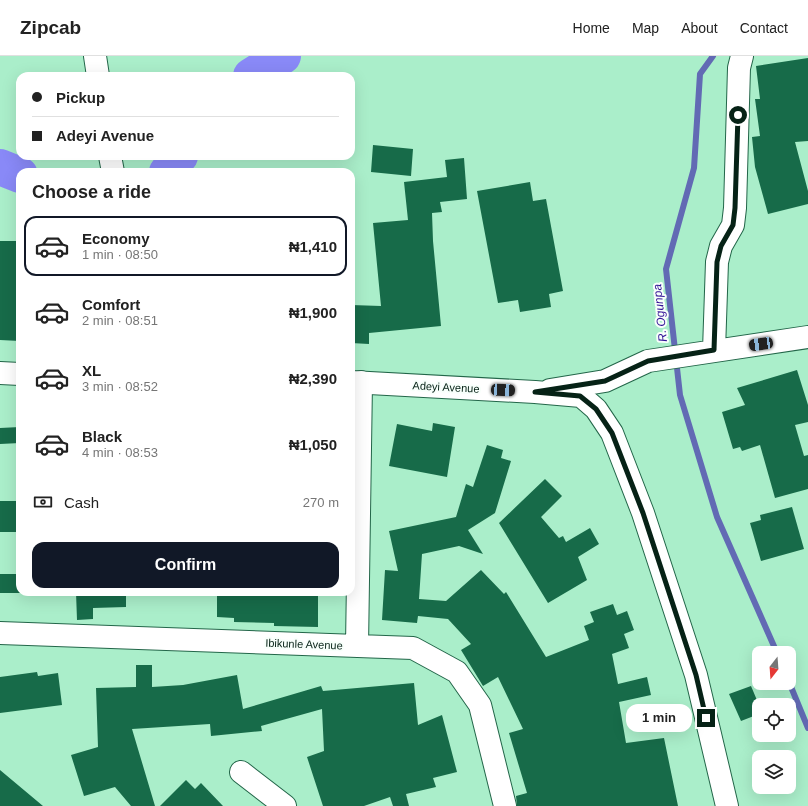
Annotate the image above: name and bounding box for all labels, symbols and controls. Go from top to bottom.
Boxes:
text: Zipcab [20,17,81,38]
text: Home [573,20,610,36]
text: Map [632,20,659,36]
text: About [681,20,718,36]
text: Contact [740,20,788,36]
text: Pickup [56,89,105,106]
route start [729,106,747,124]
text: Adeyi Avenue [56,127,154,144]
text: Choose a ride [32,182,151,202]
icon: car [34,228,70,264]
text: Economy [82,230,150,247]
text: ₦1,410 [289,238,337,255]
text: 1 min · 08:50 [82,247,158,262]
water label: R. Ogunpa [650,283,670,343]
icon: car [34,294,70,330]
text: Comfort [82,296,140,313]
text: ₦1,900 [289,304,337,321]
text: 2 min · 08:51 [82,313,158,328]
car [748,336,774,352]
icon: car [34,360,70,396]
text: XL [82,362,101,379]
text: ₦2,390 [289,370,337,387]
text: 3 min · 08:52 [82,379,158,394]
street label: Adeyi Avenue [412,379,480,395]
car [491,383,515,397]
icon: car [34,426,70,462]
text: Black [82,428,122,445]
text: ₦1,050 [289,436,337,453]
text: 4 min · 08:53 [82,445,158,460]
icon: cash [32,491,54,513]
text: Cash [64,494,99,511]
text: 270 m [303,495,339,510]
button: Confirm [32,542,339,588]
street label: Ibikunle Avenue [265,637,343,651]
north arrow [752,646,796,690]
map controls [752,646,796,794]
button: locate [752,698,796,742]
callout: 1 min [626,704,692,732]
route end [697,709,715,727]
text: 1 min [642,710,676,725]
button: layers [752,750,796,794]

